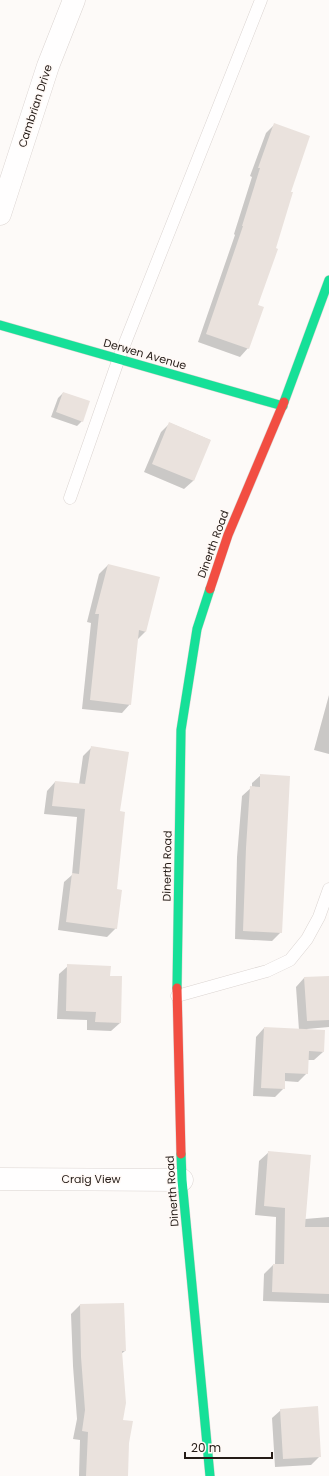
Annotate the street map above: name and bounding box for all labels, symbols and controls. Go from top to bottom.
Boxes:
street label: Cambrian Drive [14,62,56,150]
street label: Derwen Avenue [102,334,189,374]
street label: Dinerth Road [193,508,233,580]
street label: Dinerth Road [158,830,176,902]
street label: Dinerth Road [162,1155,182,1227]
street label: Craig View [61,1171,121,1187]
scale bar [185,1434,272,1460]
text: 20 m [191,1439,221,1456]

